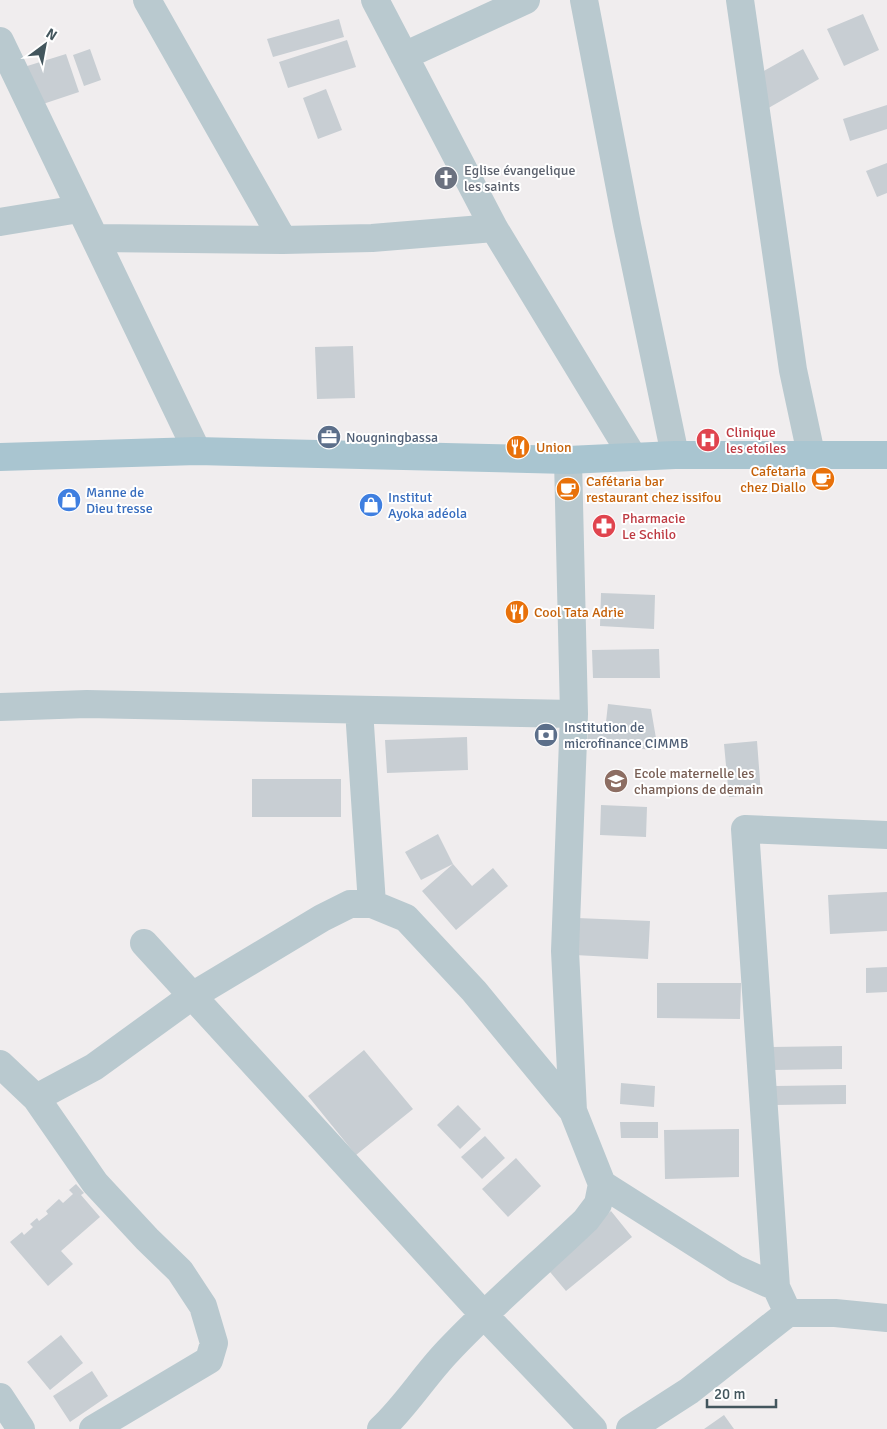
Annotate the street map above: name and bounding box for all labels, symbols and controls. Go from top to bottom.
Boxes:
north arrow [20,20,70,70]
text: N [43,25,60,44]
place label: Eglise évangelique les saints [464,162,575,195]
church icon: Eglise évangelique les saints [433,165,459,191]
office icon: Nougningbassa [316,424,342,450]
place label: Clinique les etoiles [726,424,786,457]
hospital icon: Clinique les etoiles [695,427,721,453]
place label: Nougningbassa [346,429,438,446]
restaurant icon: Union [505,434,531,460]
place label: Union [536,439,572,456]
place label: Cafetaria chez Diallo [740,463,806,496]
cafe icon: Cafetaria chez Diallo [810,466,836,492]
place label: Cafétaria bar restaurant chez issifou [586,473,721,506]
cafe icon: Cafétaria bar restaurant chez issifou [555,476,581,502]
place label: Manne de Dieu tresse [86,484,153,517]
shop icon: Manne de Dieu tresse [56,487,82,513]
place label: Institut Ayoka adéola [388,489,467,522]
shop icon: Institut Ayoka adéola [358,492,384,518]
place label: Pharmacie Le Schilo [622,510,686,543]
pharmacy icon: Pharmacie Le Schilo [591,513,617,539]
restaurant icon: Cool Tata Adrie [504,599,530,625]
place label: Cool Tata Adrie [534,604,624,621]
place label: Institution de microfinance CIMMB [564,719,688,752]
bank icon: Institution de microfinance CIMMB [533,722,559,748]
place label: Ecole maternelle les champions de demain [634,765,763,798]
school or university icon: Ecole maternelle les champions de demain [603,768,629,794]
scale bar [707,1376,776,1408]
text: 20 m [714,1385,745,1403]

